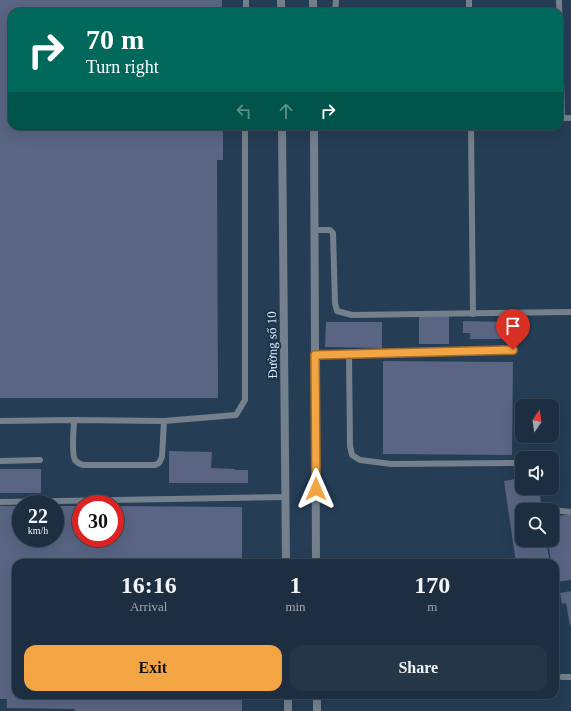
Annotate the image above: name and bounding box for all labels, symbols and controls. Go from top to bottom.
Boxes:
icon: right [20,24,72,76]
text: 70 m [86,24,144,55]
text: Turn right [86,57,159,77]
icon: left [233,100,255,122]
icon: ahead [275,100,297,122]
icon: right [317,100,339,122]
pin [496,309,530,350]
street label: Đường số 10 [264,311,280,379]
icon: arrive [502,315,524,337]
north arrow [515,399,559,443]
map controls [515,399,559,547]
button: sound [515,451,559,495]
position arrow [295,468,337,510]
speed limit sign: 30 [72,495,124,547]
button: search [515,503,559,547]
text: 22 [28,505,48,527]
text: km/h [28,525,48,536]
text: 16:16 [121,572,177,598]
text: 1 [289,572,301,598]
text: 170 [414,572,450,598]
text: Arrival [130,599,167,614]
text: min [285,599,306,614]
text: m [427,599,437,614]
button: Exit [24,645,282,691]
button: Share [290,645,547,691]

